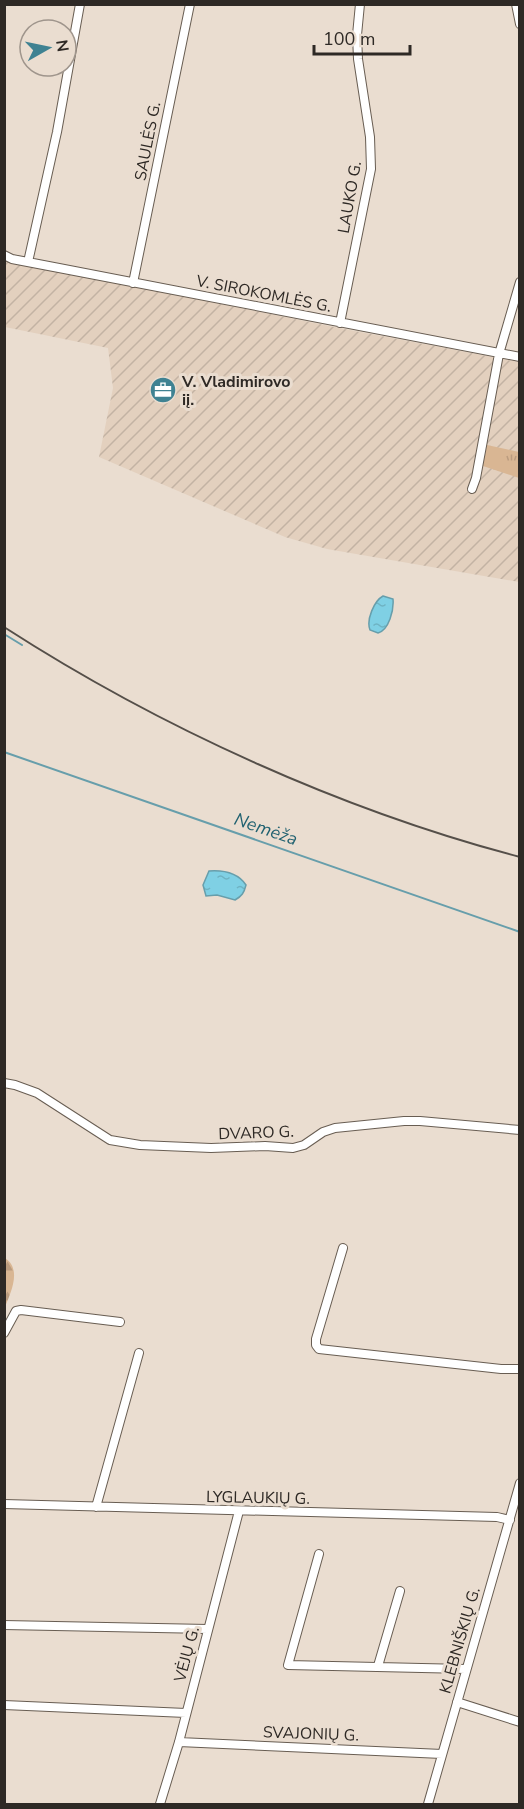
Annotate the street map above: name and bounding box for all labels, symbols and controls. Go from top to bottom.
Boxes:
north arrow [18,18,78,78]
scale bar [314,18,410,56]
text: 100 m [323,27,375,51]
text: N [50,38,74,53]
street label: SAULĖS G. [130,100,166,183]
street label: LAUKO G. [333,159,367,235]
street label: V. SIROKOMLĖS G. [193,270,333,318]
place label: V. Vladimirovo iį. [181,371,291,411]
office icon: V. Vladimirovo iį. [148,375,178,405]
water label: Nemėža [231,807,301,851]
street label: DVARO G. [218,1121,294,1145]
street label: LYGLAUKIŲ G. [206,1486,310,1510]
street label: KLEBNIŠKIŲ G. [434,1585,486,1696]
street label: VĖJŲ G. [169,1624,205,1685]
street label: SVAJONIŲ G. [263,1721,359,1747]

